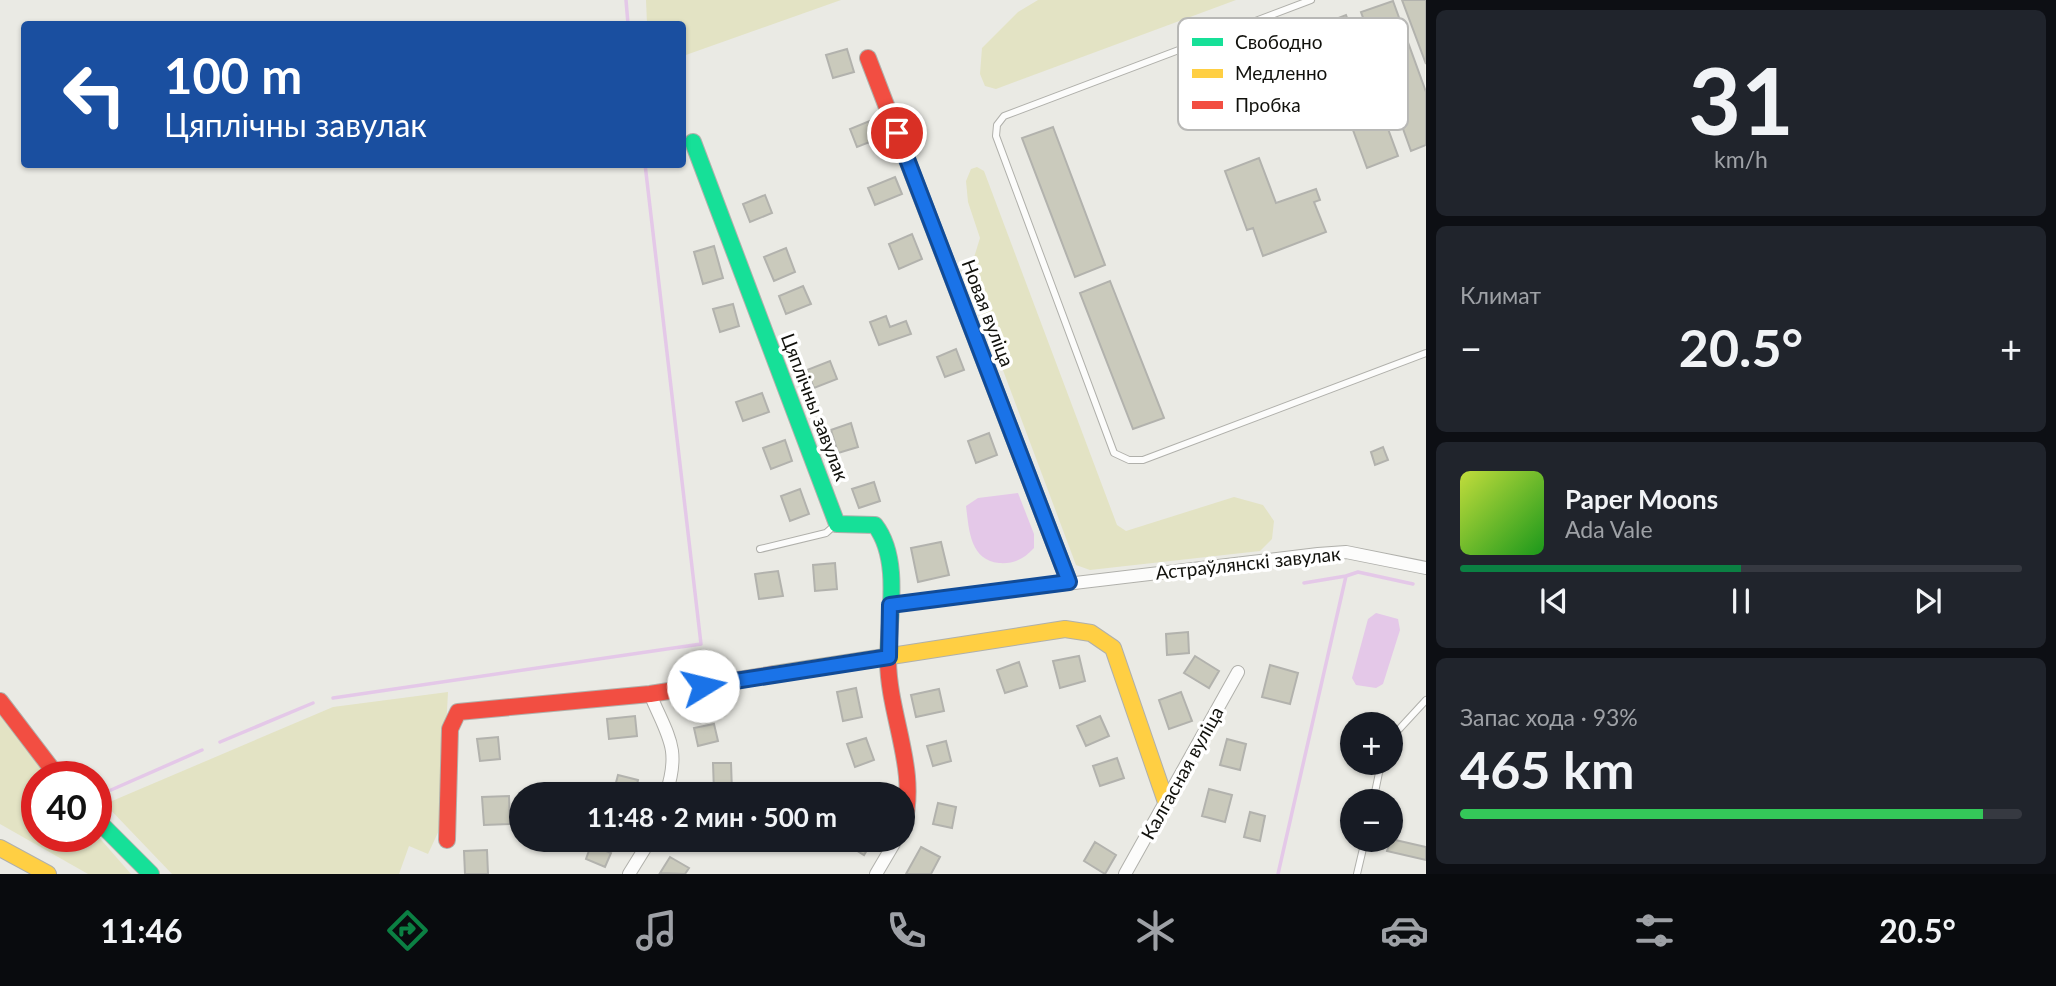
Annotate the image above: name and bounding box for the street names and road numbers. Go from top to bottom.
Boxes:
street label: Новая вуліца [958,256,1019,370]
street label: Цяплічны завулак [777,330,854,484]
street label: Астраўлянскі завулак [1154,541,1342,584]
street label: Калгасная вуліца [1136,702,1228,843]

